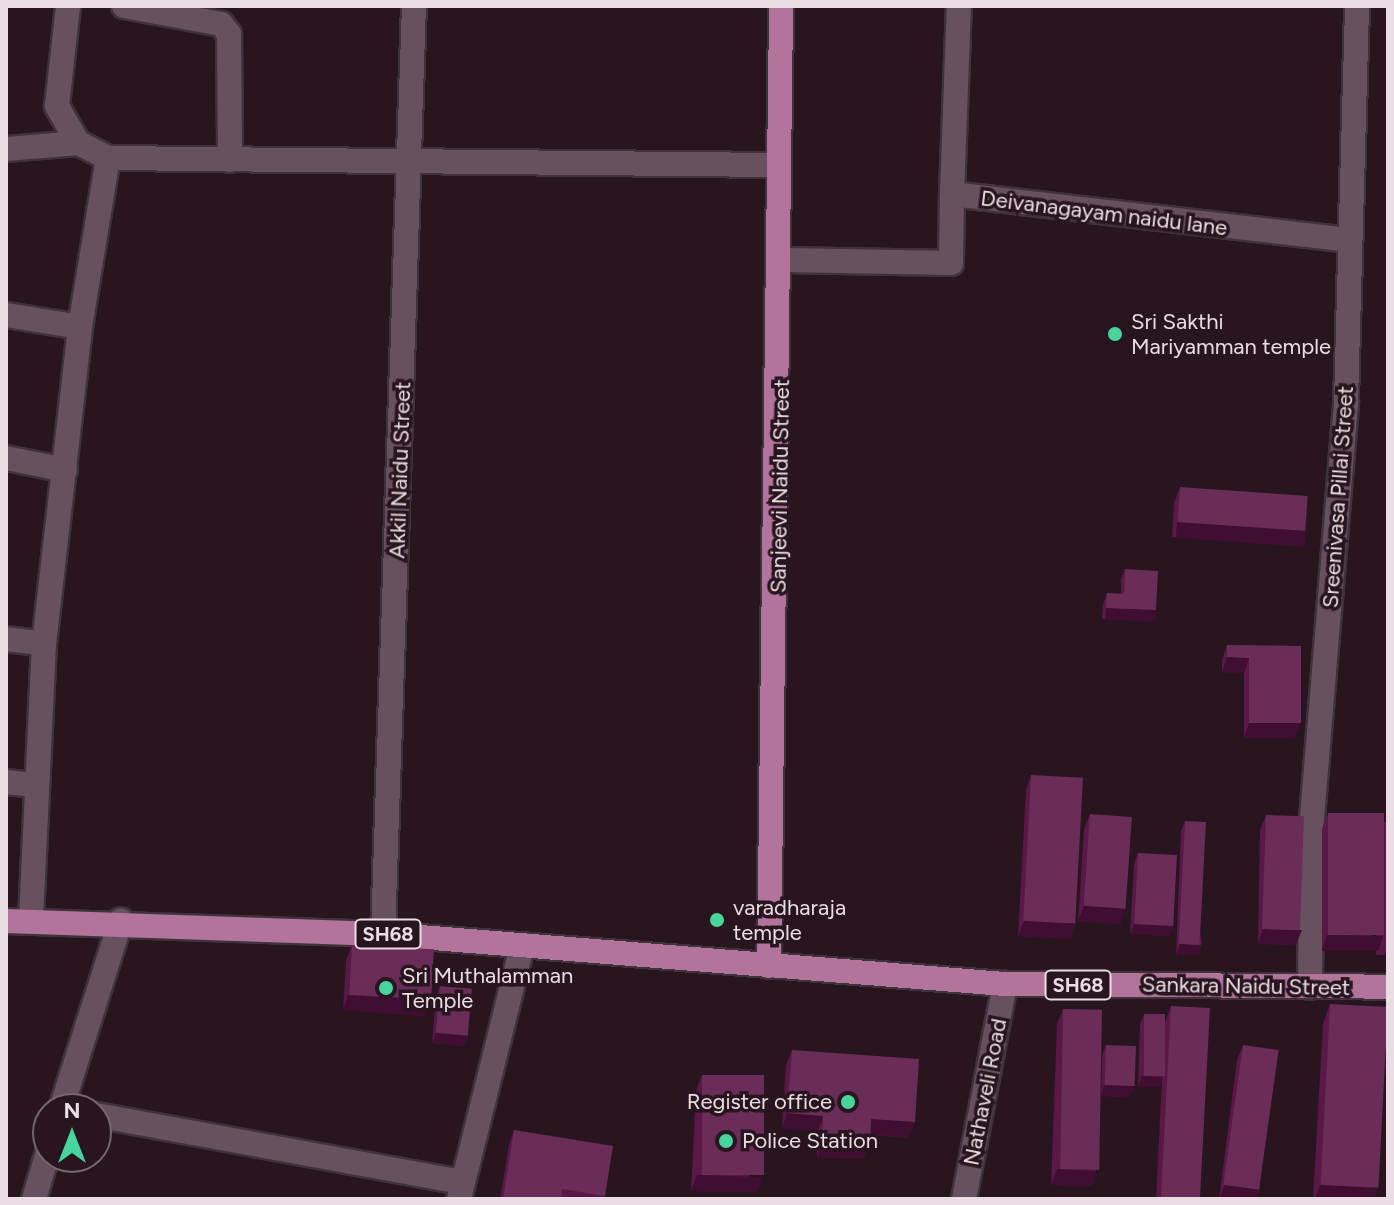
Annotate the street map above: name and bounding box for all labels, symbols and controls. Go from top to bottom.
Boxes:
street label: Deivanagayam naidu lane [979,185,1229,241]
place label: Sri Sakthi Mariyamman temple [1131,308,1331,360]
marker: Sri Sakthi Mariyamman temple [1106,325,1124,343]
street label: Sanjeevi Naidu Street [765,379,795,593]
street label: Akkil Naidu Street [384,381,416,559]
street label: Sreenivasa Pillai Street [1317,385,1359,609]
place label: varadharaja temple [733,894,846,946]
marker: varadharaja temple [708,911,726,929]
road number: SH68 [354,918,422,950]
place label: Sri Muthalamman Temple [402,962,573,1014]
road number: SH68 [1044,969,1112,1001]
street label: Sankara Naidu Street [1142,971,1350,1001]
marker: Sri Muthalamman Temple [377,979,395,997]
street label: Nathaveli Road [958,1016,1012,1168]
place label: Register office [687,1089,832,1115]
north arrow [32,1093,112,1173]
marker: Register office [839,1093,857,1111]
text: N [63,1097,81,1124]
place label: Police Station [742,1128,878,1154]
marker: Police Station [717,1132,735,1150]

